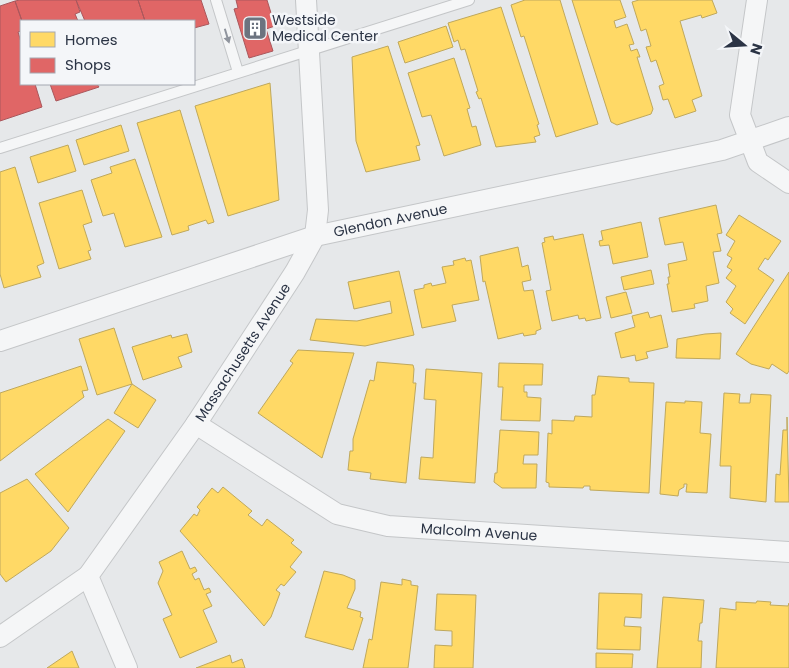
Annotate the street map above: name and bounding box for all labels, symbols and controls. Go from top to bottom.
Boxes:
place label: Westside Medical Center [272,10,378,46]
building icon: Westside Medical Center [242,15,268,41]
legend [20,20,195,85]
north arrow [719,20,769,70]
text: Homes [65,29,118,50]
one-way arrow [224,29,232,44]
text: N [745,41,768,57]
text: Shops [65,54,111,75]
street label: Glendon Avenue [332,198,449,242]
street label: Massachusetts Avenue [190,279,295,426]
street label: Malcolm Avenue [420,518,538,546]

